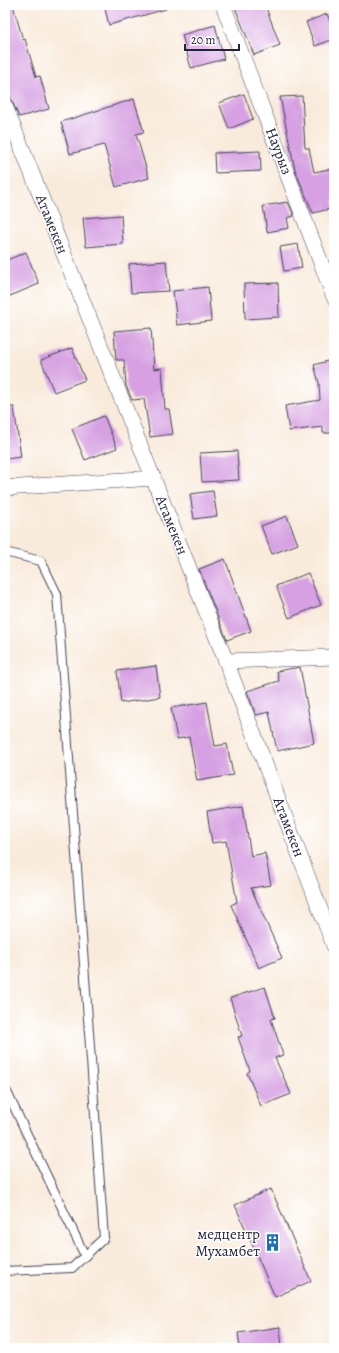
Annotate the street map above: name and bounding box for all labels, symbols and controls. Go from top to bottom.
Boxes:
scale bar [185,26,239,52]
text: 20 m [191,32,215,48]
street label: Наурыз [261,125,297,177]
street label: Атамекен [31,190,73,257]
street label: Атамекен [151,491,193,558]
street label: Атамекен [268,793,310,860]
place label: медцентр Мухамбет [195,1224,260,1261]
building icon: медцентр Мухамбет [263,1233,283,1253]

